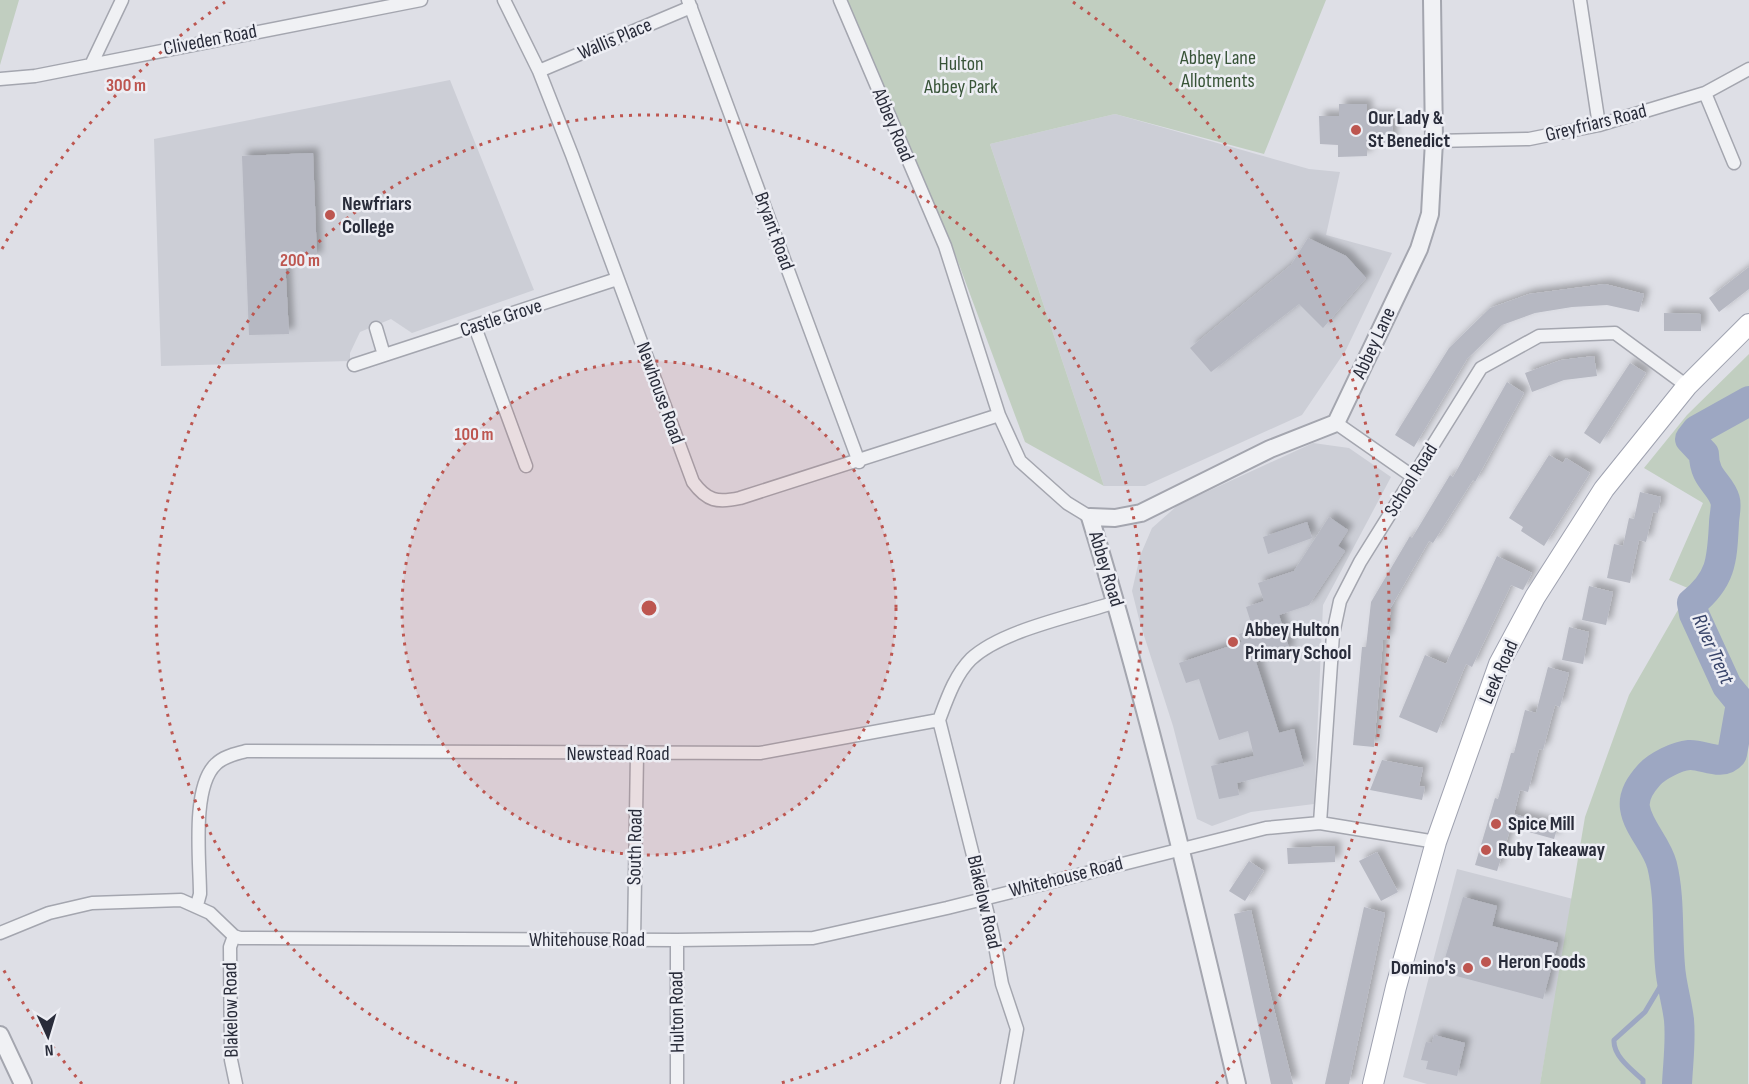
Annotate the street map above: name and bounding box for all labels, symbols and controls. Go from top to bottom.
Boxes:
street label: Wallis Place [574,13,656,65]
street label: Cliveden Road [161,19,259,61]
park label: Abbey Lane Allotments [1179,46,1256,93]
park label: Hulton Abbey Park [923,52,998,99]
text: 300 m [106,75,146,96]
street label: Abbey Road [866,84,919,165]
street label: Greyfriars Road [1543,99,1649,147]
place label: Our Lady & St Benedict [1368,106,1450,153]
marker: Our Lady & St Benedict [1349,123,1363,137]
street label: Bryant Road [749,189,799,273]
place label: Newfriars College [342,192,412,239]
marker: Newfriars College [323,208,337,222]
text: 200 m [280,250,320,271]
street label: Castle Grove [457,294,545,342]
street label: Abbey Lane [1347,304,1401,383]
street label: Newhouse Road [631,339,689,447]
text: 100 m [455,424,494,445]
street label: School Road [1379,439,1443,521]
street label: Abbey Road [1083,527,1129,610]
centre of rings [639,598,659,618]
water label: River Trent [1686,610,1740,689]
place label: Abbey Hulton Primary School [1244,618,1351,665]
marker: Abbey Hulton Primary School [1226,635,1240,649]
street label: Leek Road [1474,636,1524,708]
street label: Newstead Road [566,742,670,766]
street label: South Road [622,809,648,885]
place label: Spice Mill [1508,812,1575,836]
marker: Spice Mill [1489,817,1503,831]
place label: Ruby Takeaway [1498,838,1606,862]
marker: Ruby Takeaway [1479,843,1493,857]
street label: Whitehouse Road [1007,851,1125,903]
street label: Blakelow Road [962,853,1006,951]
street label: Whitehouse Road [529,928,645,952]
place label: Heron Foods [1498,950,1586,974]
marker: Heron Foods [1479,955,1493,969]
place label: Domino's [1391,956,1456,980]
marker: Domino's [1461,961,1475,975]
street label: Blakelow Road [218,962,244,1058]
street label: Hulton Road [664,971,690,1053]
north arrow [18,1006,78,1066]
text: N [44,1040,54,1059]

